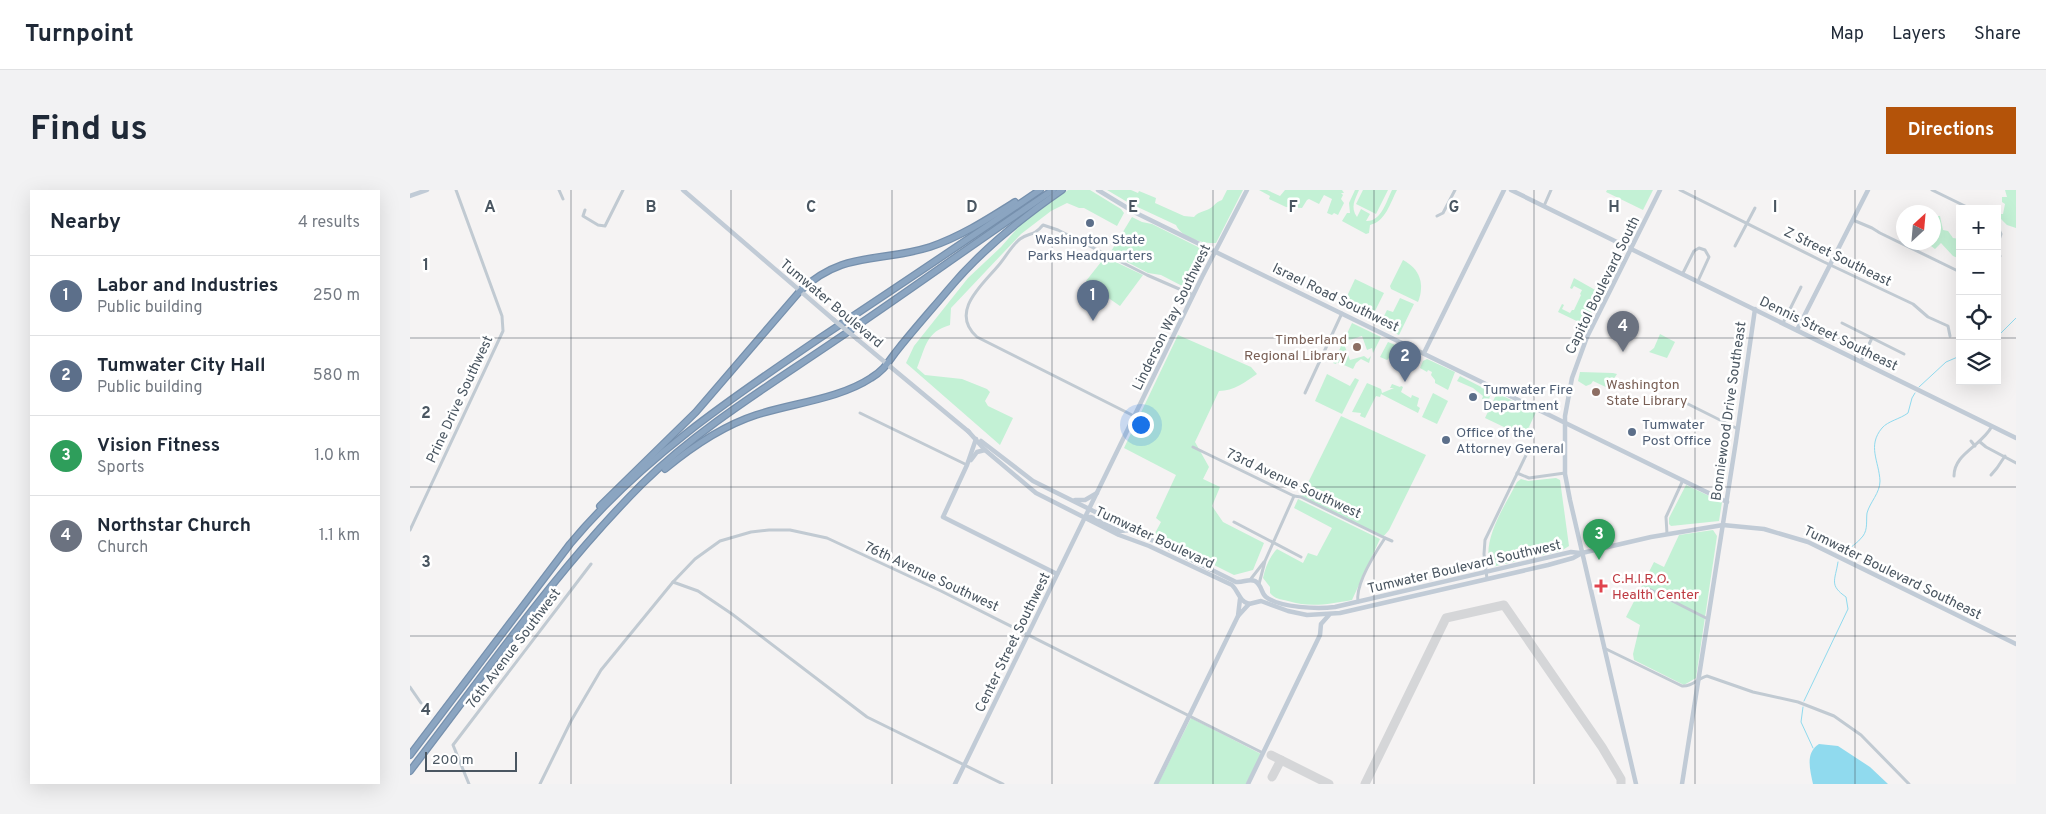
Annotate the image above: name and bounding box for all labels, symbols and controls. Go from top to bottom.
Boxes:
text: Turnpoint [25,20,134,50]
text: Map [1830,23,1864,46]
text: Layers [1892,23,1946,46]
text: Share [1974,23,2021,46]
button: Directions [1886,107,2016,154]
text: Find us [30,108,148,152]
text: A [484,198,496,218]
text: B [645,198,657,218]
text: C [806,198,816,218]
text: D [966,198,978,218]
text: E [1128,198,1138,218]
text: F [1288,198,1298,218]
text: G [1449,198,1459,218]
text: H [1608,198,1620,218]
text: I [1773,198,1777,218]
north arrow [1896,205,1941,250]
map controls [1956,205,2001,385]
button: + [1956,205,2001,250]
text: Nearby [50,209,121,236]
text: 4 results [298,213,360,233]
street label: Capitol Boulevard South [1563,214,1644,357]
marker: Washington State Parks Headquarters [1084,217,1096,229]
street label: Z Street Southeast [1781,224,1894,291]
place label: Washington State Parks Headquarters [1028,232,1152,265]
street label: Linderson Way Southwest [1130,242,1215,393]
button: − [1956,250,2001,295]
text: 1 [423,256,429,276]
street label: Tumwater Boulevard [776,256,886,352]
street label: Israel Road Southwest [1269,260,1401,336]
text: Labor and Industries [97,274,278,298]
pin: 1 [1077,280,1109,321]
text: 1 [63,286,69,306]
text: 250 m [313,286,360,306]
street label: Dennis Street Southeast [1756,293,1900,375]
button: locate [1956,295,2001,340]
text: Public building [97,298,202,318]
pin: 4 [1607,311,1639,352]
street label: Bonniewood Drive Southeast [1708,320,1750,502]
place label: Timberland Regional Library [1244,332,1347,365]
street label: Prine Drive Southwest [423,333,497,466]
button: layers [1956,340,2001,385]
marker: Timberland Regional Library [1351,341,1363,353]
pin: 2 [1389,341,1421,382]
text: Tumwater City Hall [97,354,266,378]
text: 2 [61,366,71,386]
text: 580 m [313,366,360,386]
place label: Washington State Library [1606,377,1687,410]
text: Public building [97,378,202,398]
place label: Tumwater Fire Department [1483,382,1573,415]
marker: Washington State Library [1590,386,1602,398]
marker: Tumwater Fire Department [1467,391,1479,403]
text: 2 [421,404,431,424]
your location [1128,412,1154,438]
place label: Tumwater Post Office [1642,417,1711,450]
place label: Office of the Attorney General [1456,425,1564,458]
marker: Tumwater Post Office [1626,426,1638,438]
text: Vision Fitness [97,434,220,458]
marker: Office of the Attorney General [1440,434,1452,446]
text: 3 [61,446,71,466]
text: 1.0 km [314,446,360,466]
street label: 73rd Avenue Southwest [1223,446,1364,523]
text: Sports [97,458,145,478]
street label: Tumwater Boulevard [1092,503,1217,573]
text: Northstar Church [97,514,251,538]
pin: 3 [1583,519,1615,560]
street label: Tumwater Boulevard Southeast [1801,523,1984,624]
text: 4 [61,526,71,546]
text: 1.1 km [319,526,360,546]
street label: Tumwater Boulevard Southwest [1366,537,1563,598]
text: Church [97,538,148,558]
street label: 76th Avenue Southwest [862,539,1001,616]
text: 3 [421,553,431,573]
street label: Center Street Southwest [972,570,1055,715]
place label: C.H.I.R.O. Health Center [1612,571,1700,604]
marker: C.H.I.R.O. Health Center [1594,579,1608,593]
street label: 76th Avenue Southwest [463,585,565,712]
text: 4 [421,701,431,721]
scale bar [425,749,518,772]
text: 200 m [432,752,474,769]

